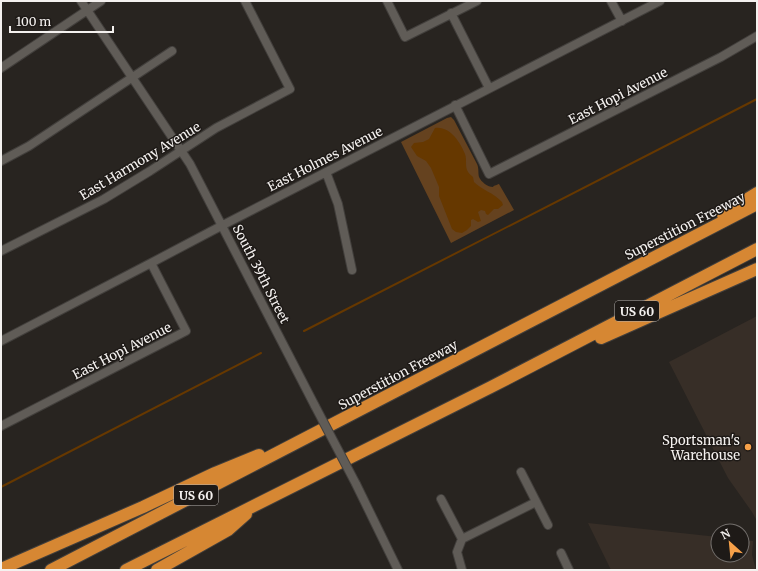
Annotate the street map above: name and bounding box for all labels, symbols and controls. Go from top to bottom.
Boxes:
scale bar [10,8,113,34]
text: 100 m [16,14,51,29]
street label: East Hopi Avenue [566,64,671,128]
street label: East Harmony Avenue [76,118,204,204]
street label: East Holmes Avenue [265,123,386,195]
street label: Superstition Freeway [622,188,748,264]
street label: South 39th Street [229,222,293,326]
road number: US 60 [615,301,659,321]
street label: East Hopi Avenue [70,319,175,383]
street label: Superstition Freeway [335,336,461,414]
place label: Sportsman's Warehouse [662,432,740,464]
marker: Sportsman's Warehouse [743,442,753,452]
road number: US 60 [174,485,218,505]
north arrow [710,523,750,563]
text: N [718,526,733,542]

